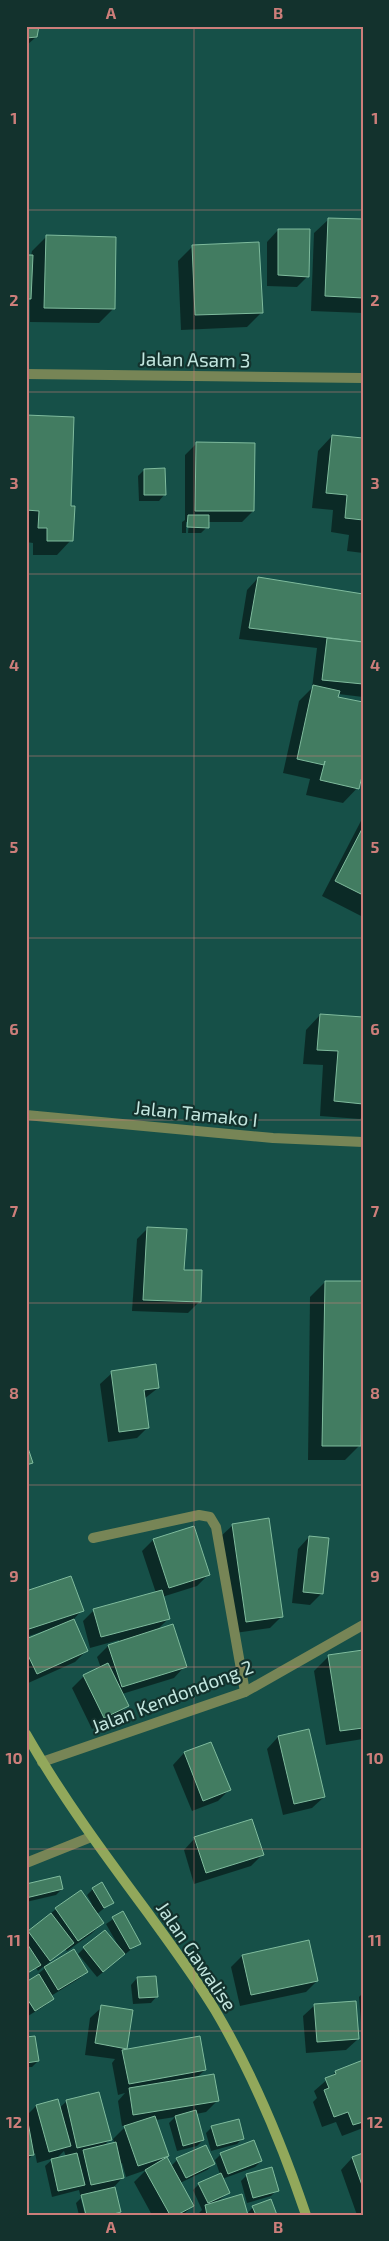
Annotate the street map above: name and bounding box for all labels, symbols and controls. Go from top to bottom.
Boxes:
text: A [106,3,117,22]
text: B [273,3,283,22]
text: 1 [11,108,17,127]
text: 1 [372,108,378,127]
text: 2 [9,290,19,309]
text: 2 [370,290,380,309]
street label: Jalan Asam 3 [139,347,251,371]
text: 3 [9,473,19,492]
text: 3 [370,473,380,492]
text: 4 [9,655,19,674]
text: 4 [370,655,380,674]
text: 5 [10,837,19,856]
text: 5 [371,837,380,856]
text: 6 [9,1019,19,1038]
text: 6 [370,1019,380,1038]
street label: Jalan Tamako I [133,1095,259,1131]
text: 7 [10,1201,19,1220]
text: 7 [371,1201,380,1220]
text: 8 [9,1383,19,1402]
text: 8 [370,1383,380,1402]
text: 9 [9,1566,19,1585]
text: 9 [370,1566,380,1585]
street label: Jalan Kendondong 2 [88,1655,256,1737]
text: 10 [5,1748,23,1767]
text: 10 [366,1748,384,1767]
street label: Jalan Gawalise [152,1897,242,2015]
text: 11 [7,1930,21,1949]
text: 11 [368,1930,382,1949]
text: 12 [6,2112,22,2131]
text: 12 [367,2112,383,2131]
text: A [106,2217,117,2236]
text: B [273,2217,283,2236]

